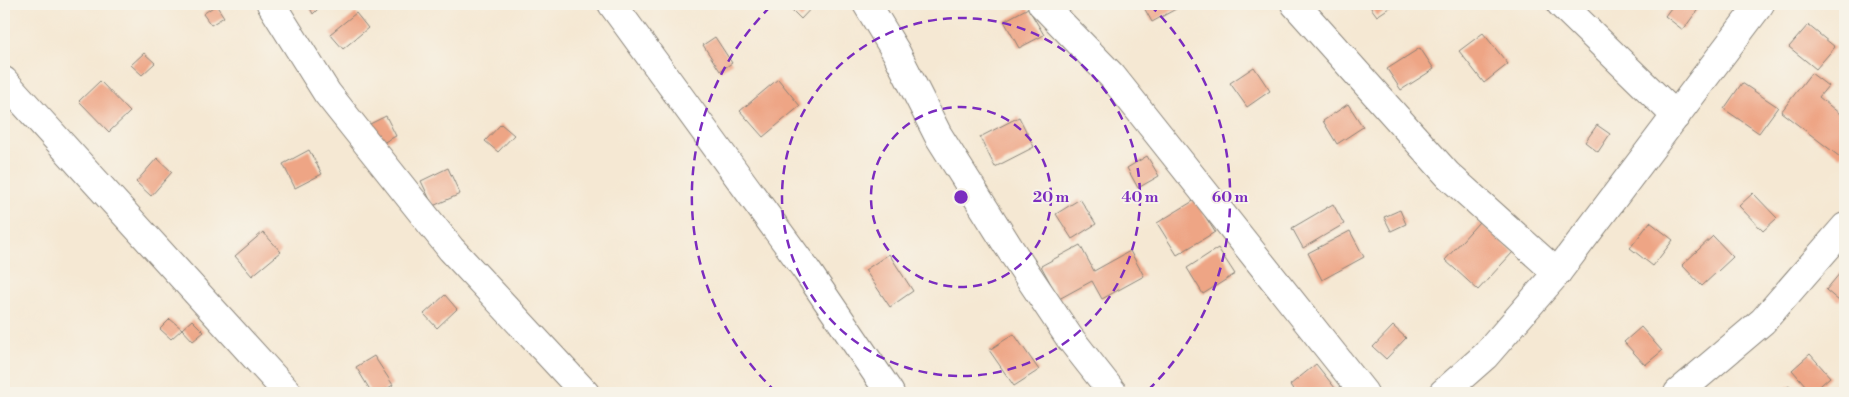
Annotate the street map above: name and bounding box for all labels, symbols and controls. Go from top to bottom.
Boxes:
centre of rings [952,188,970,206]
text: 20 m [1033,188,1070,207]
text: 40 m [1121,188,1159,207]
text: 60 m [1212,188,1249,207]

